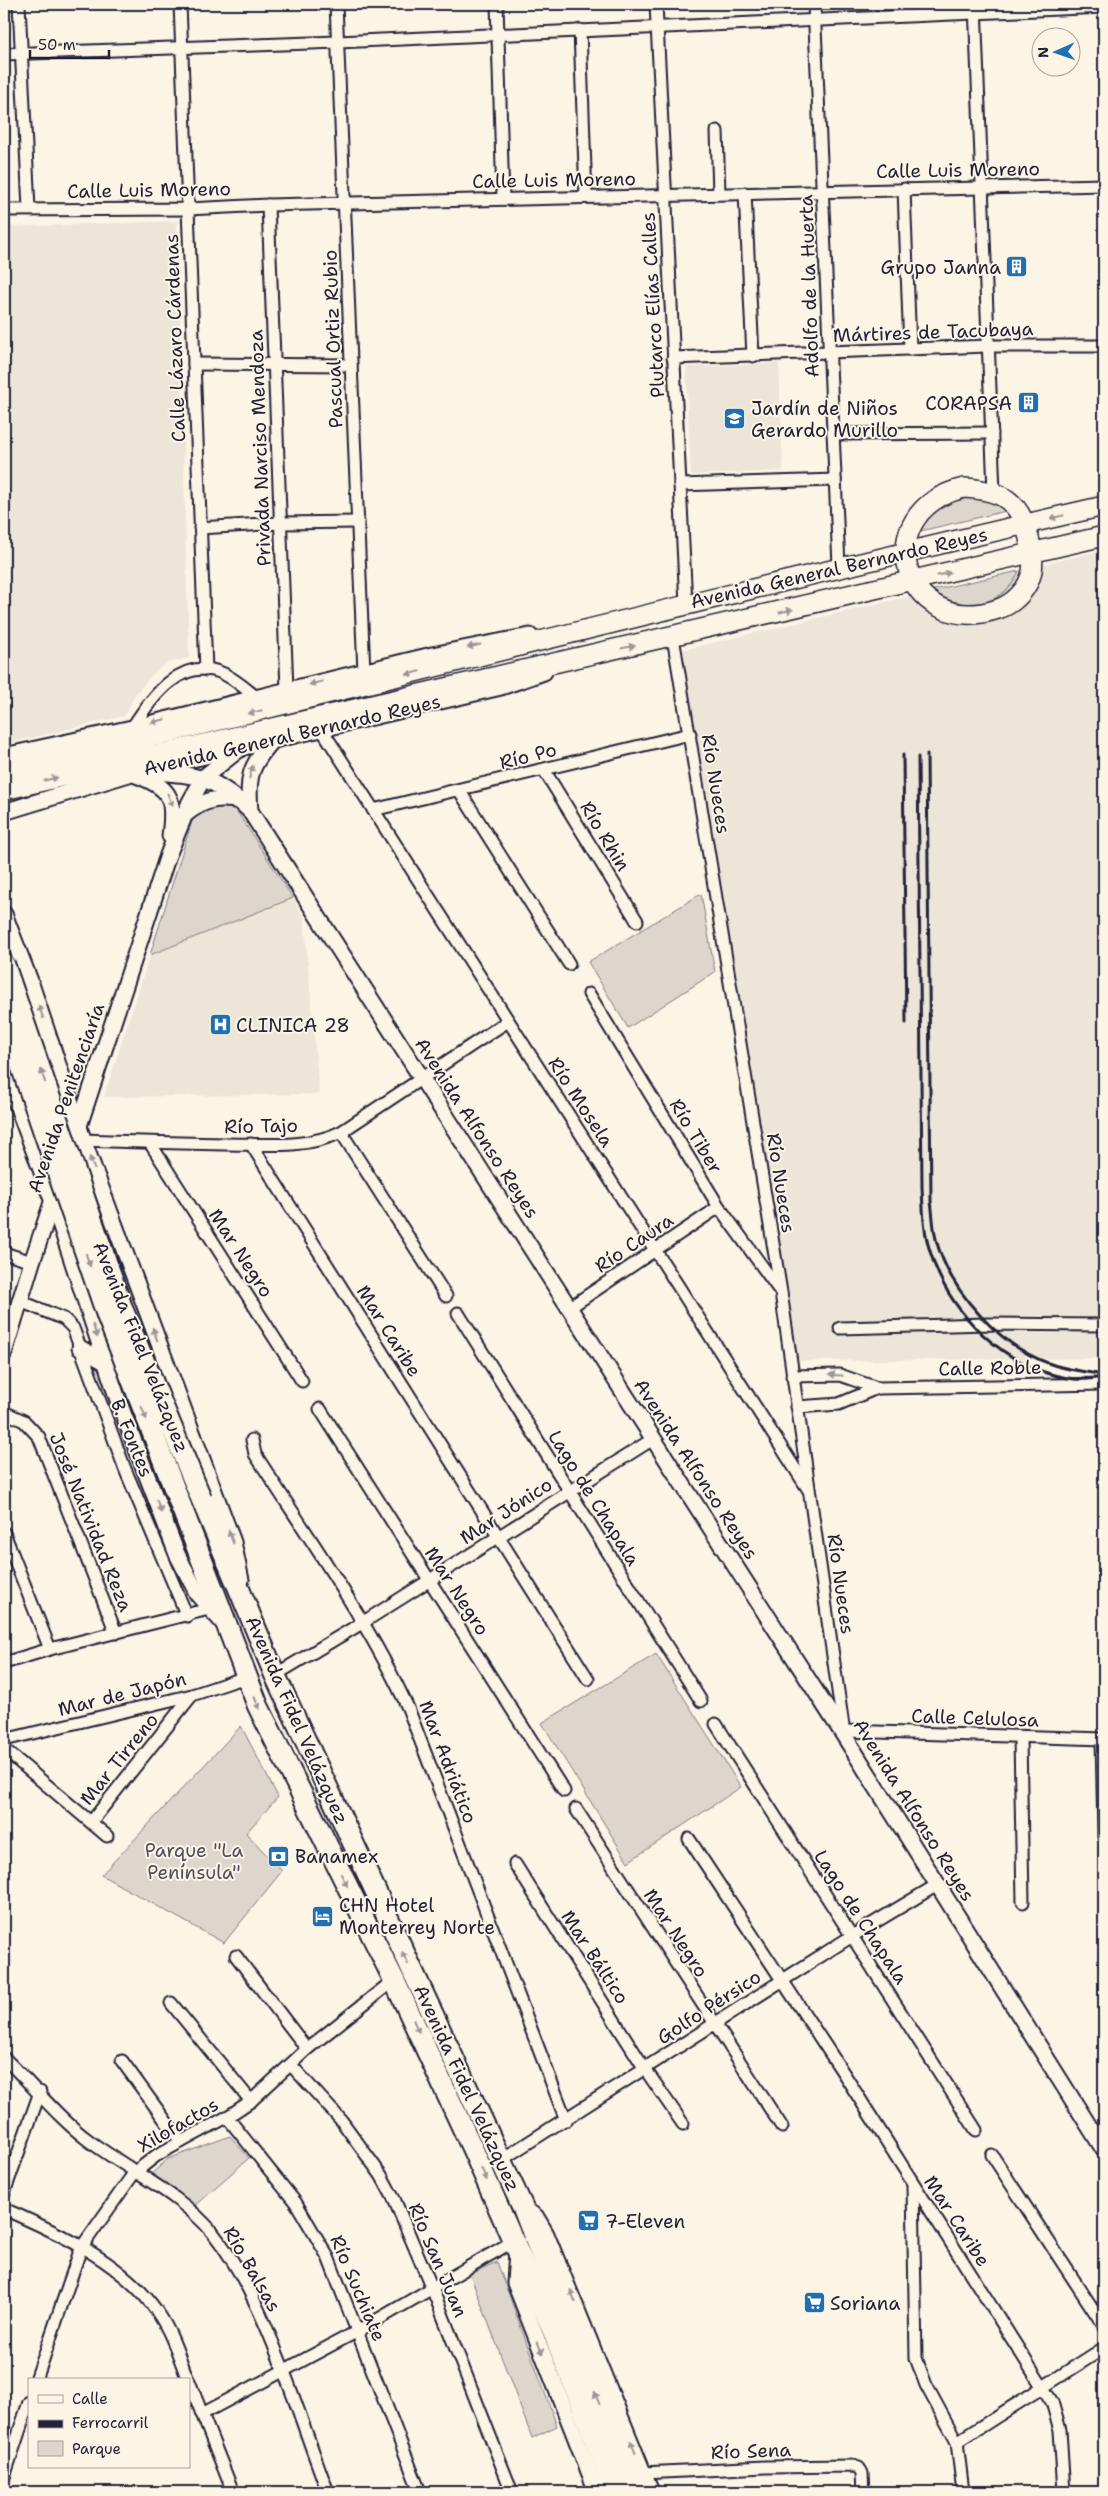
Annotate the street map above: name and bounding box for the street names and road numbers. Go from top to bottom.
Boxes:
street label: Calle Luis Moreno [876,156,1040,184]
street label: Calle Luis Moreno [472,166,636,194]
street label: Calle Luis Moreno [67,176,231,204]
street label: Adolfo de la Huerta [793,194,825,378]
street label: Plutarco Elías Calles [636,212,670,398]
street label: Calle Lázaro Cárdenas [159,233,191,443]
street label: Pascual Ortiz Rubio [317,249,349,429]
street label: Mártires de Tacubaya [832,316,1034,348]
street label: Privada Narciso Mendoza [243,329,277,567]
street label: Avenida General Bernardo Reyes [688,522,990,614]
street label: Avenida General Bernardo Reyes [141,689,443,781]
street label: Río Nueces [696,732,736,836]
street label: Río Po [497,737,559,775]
street label: Río Rhin [574,796,636,876]
street label: Avenida Penitenciaría [22,1000,110,1196]
street label: Avenida Alfonso Reyes [409,1033,545,1223]
street label: Río Mosela [543,1052,620,1152]
street label: Río Tiber [664,1094,728,1178]
street label: Río Tajo [224,1113,298,1139]
street label: Río Nueces [761,1131,801,1235]
street label: Mar Negro [203,1204,279,1302]
street label: Río Caura [590,1208,678,1278]
street label: Avenida Fidel Velázquez [87,1238,195,1456]
street label: Mar Caribe [351,1280,427,1382]
street label: Calle Roble [938,1355,1042,1381]
street label: Avenida Alfonso Reyes [628,1374,764,1564]
street label: B. Fontes [105,1395,159,1481]
street label: Lago de Chapala [542,1426,646,1571]
street label: José Natividad Reza [44,1429,138,1615]
street label: Mar Jónico [455,1472,557,1550]
street label: Río Nueces [822,1532,860,1636]
street label: Mar Negro [419,1542,495,1640]
street label: Avenida Fidel Velázquez [240,1612,354,1828]
street label: Mar de Japón [55,1666,189,1722]
street label: Mar Adriático [413,1697,483,1827]
street label: Calle Celulosa [911,1703,1039,1733]
street label: Mar Tirreno [74,1708,164,1810]
street label: Avenida Alfonso Reyes [848,1714,980,1906]
street label: Lago de Chapala [808,1845,914,1989]
street label: Mar Negro [638,1884,714,1982]
street label: Mar Báltico [555,1905,635,2009]
street label: Golfo Pérsico [652,1964,766,2050]
street label: Avenida Fidel Velázquez [408,1981,526,2195]
street label: Xilofactos [133,2092,223,2158]
street label: Mar Caribe [918,2171,996,2271]
street label: Río San Juan [403,2199,473,2321]
street label: Río Balsas [217,2222,287,2316]
street label: Río Suchiate [324,2231,392,2345]
street label: Río Sena [710,2437,792,2465]

